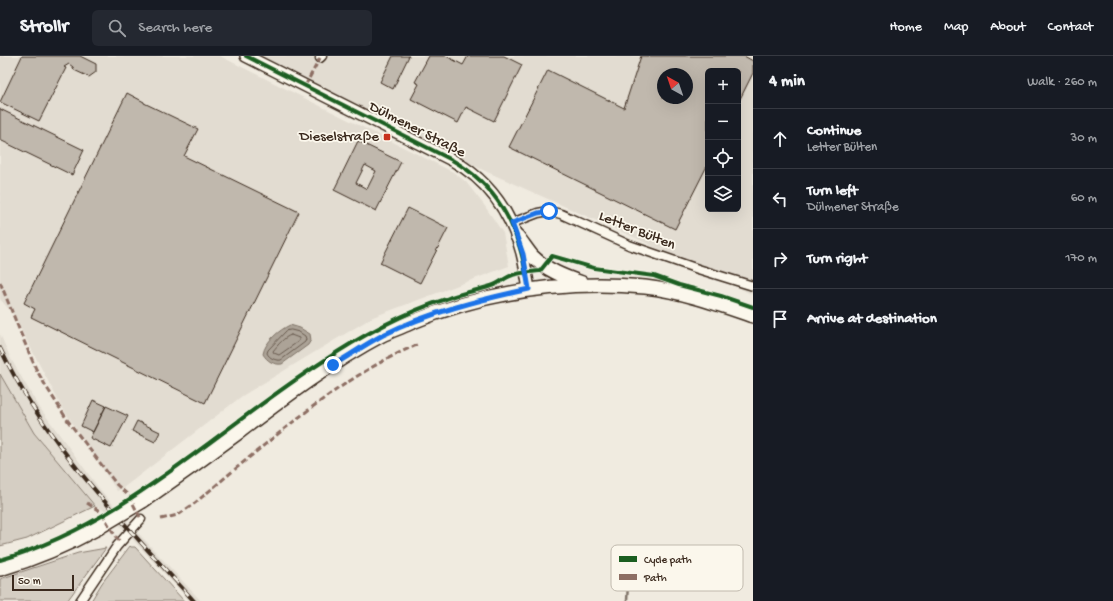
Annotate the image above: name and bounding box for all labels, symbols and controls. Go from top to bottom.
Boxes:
search box [92,10,372,46]
text: Strollr [20,16,68,39]
icon: search [106,17,128,39]
text: Search here [138,19,212,37]
text: Home [890,19,922,36]
text: Map [944,19,968,36]
text: About [990,19,1026,36]
text: Contact [1048,19,1093,36]
north arrow [657,68,693,104]
map controls [705,68,741,212]
button: + [705,68,741,104]
text: 4 min [769,72,805,92]
text: Walk · 260 m [1027,75,1097,90]
street label: Dülmener Straße [365,98,468,162]
button: − [705,104,741,140]
text: Continue [807,122,861,140]
place label: Dieselstraße [299,128,379,146]
icon: ahead [769,128,791,150]
text: 30 m [1071,131,1097,146]
marker: Dieselstraße [382,132,392,142]
button: locate [705,140,741,176]
text: Letter Bülten [807,140,877,155]
button: layers [705,176,741,212]
text: Turn left [807,182,858,200]
icon: left [769,188,791,210]
text: 60 m [1071,191,1097,206]
text: Dülmener Straße [807,200,899,215]
route start [540,202,558,220]
street label: Letter Bülten [596,207,678,255]
icon: right [769,248,791,270]
text: Turn right [807,250,867,268]
text: 170 m [1065,251,1097,266]
icon: arrive [769,308,791,330]
text: Arrive at destination [807,310,937,328]
route end [324,356,342,374]
legend [611,545,743,591]
text: Cycle path [644,555,692,567]
scale bar [12,573,74,592]
text: Path [643,573,667,585]
text: 50 m [18,576,40,588]

